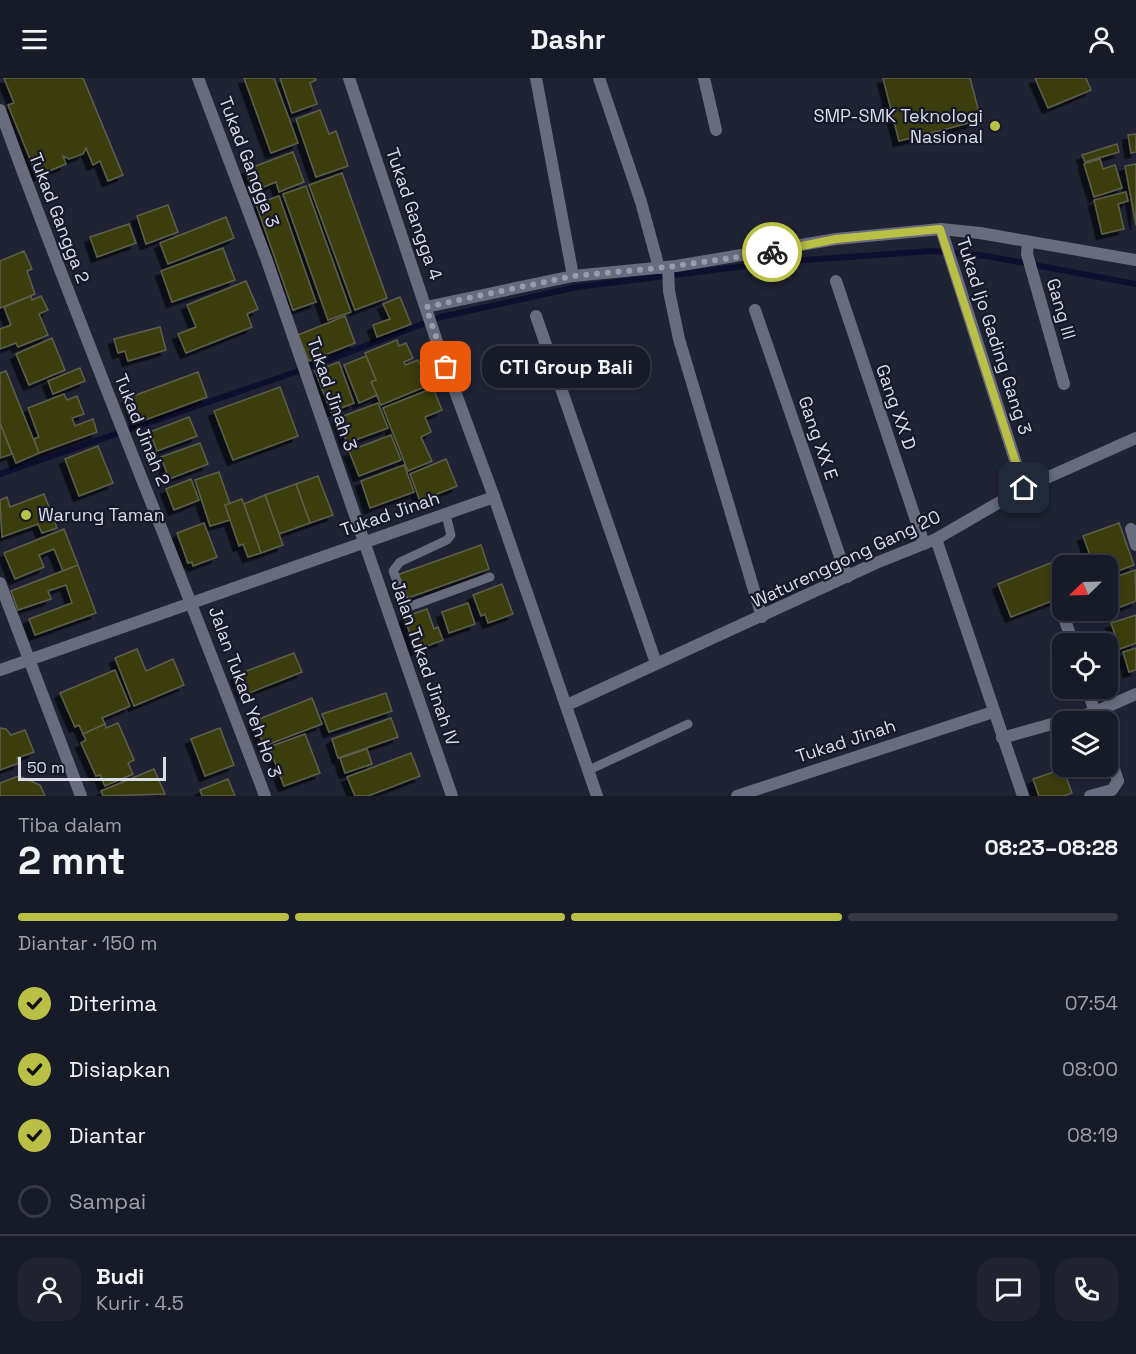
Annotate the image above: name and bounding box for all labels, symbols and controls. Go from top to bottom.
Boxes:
text: Dashr [531,22,605,57]
icon: menu [18,23,51,56]
icon: person [1085,23,1118,56]
street label: Tukad Gangga 3 [214,93,285,230]
place label: SMP-SMK Teknologi Nasional [813,104,983,148]
marker: SMP-SMK Teknologi Nasional [988,119,1002,133]
street label: Tukad Gangga 4 [381,145,448,283]
street label: Tukad Gangga 2 [24,149,95,286]
courier [742,222,802,282]
street label: Tukad Ijo Gading Gang 3 [952,234,1037,437]
icon: bike [756,236,789,269]
street label: Gang III [1042,276,1081,342]
street label: Tukad Jinah 3 [302,334,363,454]
pin [420,341,471,392]
callout: CTI Group Bali [482,346,650,388]
icon: bag [429,350,462,383]
text: CTI Group Bali [499,354,633,380]
street label: Gang XX D [871,361,922,453]
street label: Tukad Jinah 2 [110,370,175,489]
street label: Gang XX E [793,393,844,483]
pin [998,462,1049,513]
icon: home [1007,471,1040,504]
street label: Tukad Jinah [337,486,443,541]
place label: Warung Taman [38,503,165,526]
street label: Waturenggong Gang 20 [748,505,944,613]
marker: Warung Taman [19,508,33,522]
north arrow [1052,555,1118,621]
map controls [1052,555,1118,777]
street label: Jalan Tukad Jinah IV [386,577,465,749]
street label: Jalan Tukad Yeh Ho 3 [204,603,287,781]
button: locate [1052,633,1118,699]
button: layers [1052,711,1118,777]
street label: Tukad Jinah [793,714,899,767]
scale bar [18,754,166,782]
text: 50 m [27,757,65,778]
text: Tiba dalam [18,812,122,838]
text: 08:23–08:28 [984,833,1118,861]
text: 2 mnt [18,836,126,885]
text: Diantar · 150 m [18,930,157,956]
icon: check [18,987,51,1020]
text: Diterima [69,989,157,1017]
text: 07:54 [1065,990,1118,1016]
icon: check [18,1053,51,1086]
text: Disiapkan [69,1055,171,1083]
text: 08:00 [1062,1056,1118,1082]
icon: check [18,1119,51,1152]
text: Diantar [69,1121,146,1149]
text: 08:19 [1067,1122,1118,1148]
text: Sampai [69,1187,146,1215]
button: person [18,1258,81,1321]
button: chat [977,1258,1040,1321]
button: phone [1055,1258,1118,1321]
text: Budi [96,1262,144,1290]
text: Kurir · 4.5 [96,1290,184,1316]

